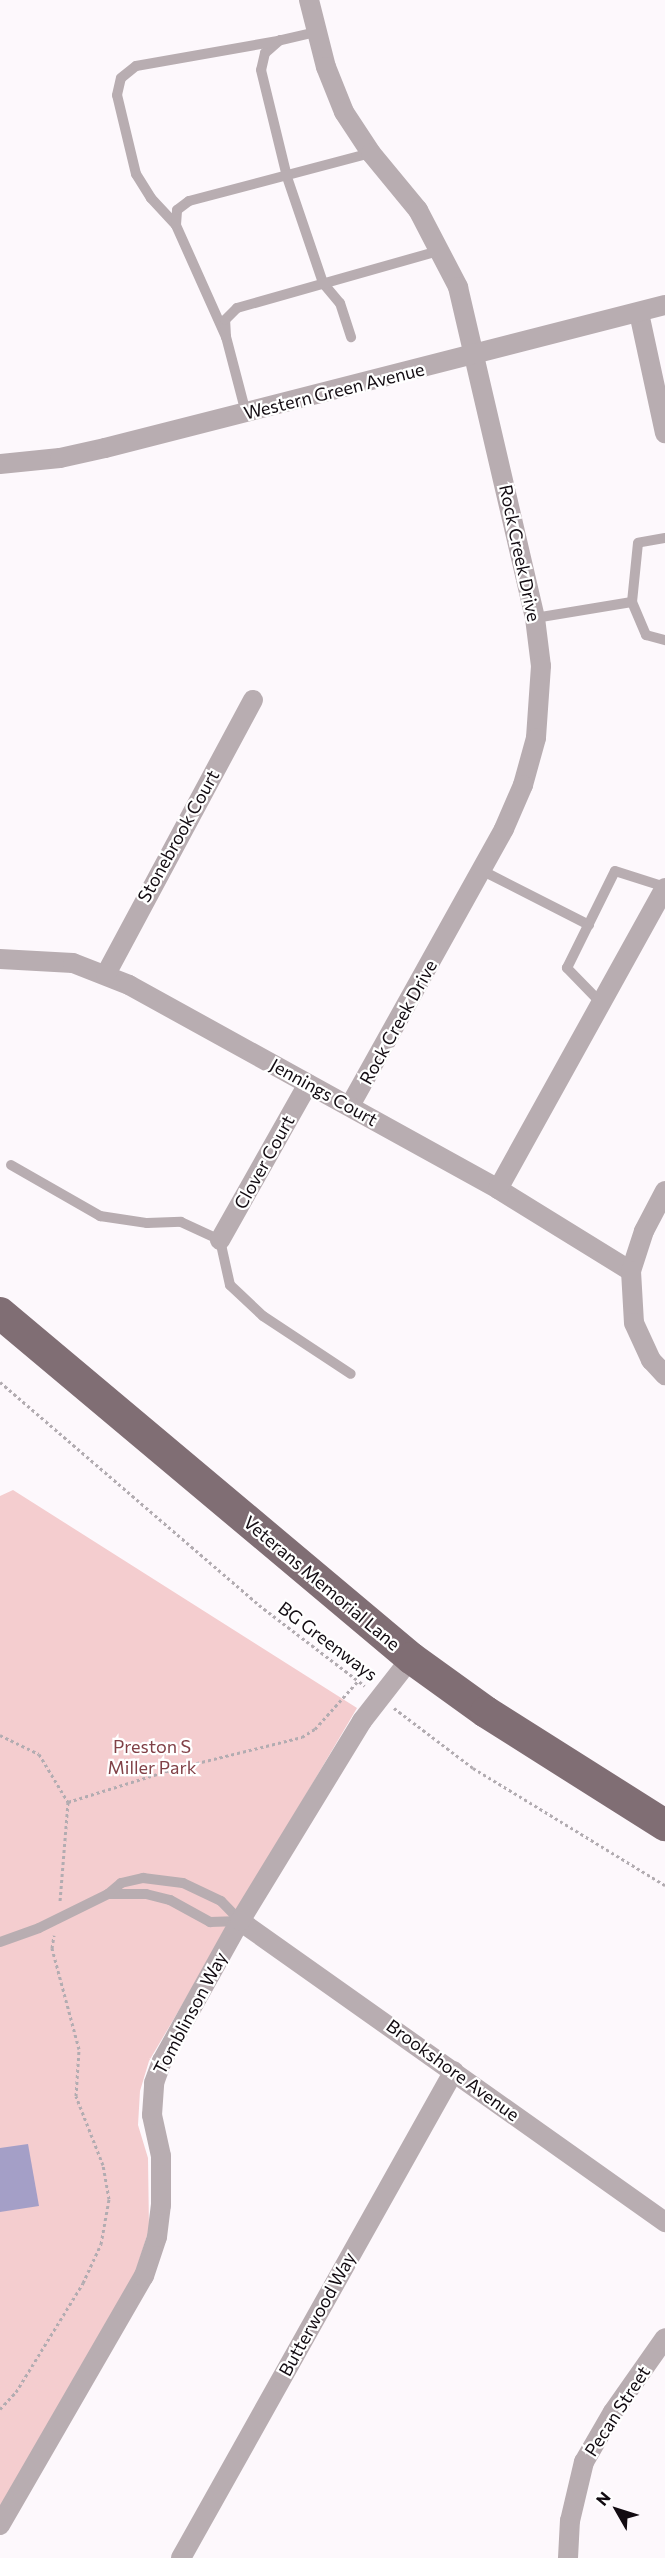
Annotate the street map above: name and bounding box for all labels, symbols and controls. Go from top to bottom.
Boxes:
street label: Western Green Avenue [242,358,426,424]
street label: Rock Creek Drive [495,483,545,623]
street label: Stonebrook Court [133,766,223,906]
street label: Rock Creek Drive [355,956,441,1088]
street label: Jennings Court [267,1054,381,1130]
street label: Clover Court [229,1111,299,1213]
street label: Veterans Memorial Lane [239,1511,405,1655]
street label: BG Greenways [274,1597,382,1685]
park label: Preston S Miller Park [108,1736,196,1778]
street label: Tomblinson Way [149,1948,231,2078]
street label: Brookshore Avenue [382,2015,524,2125]
street label: Butterwood Way [274,2248,360,2380]
street label: Pecan Street [580,2362,654,2460]
north arrow [587,2480,647,2540]
text: N [591,2488,614,2509]

